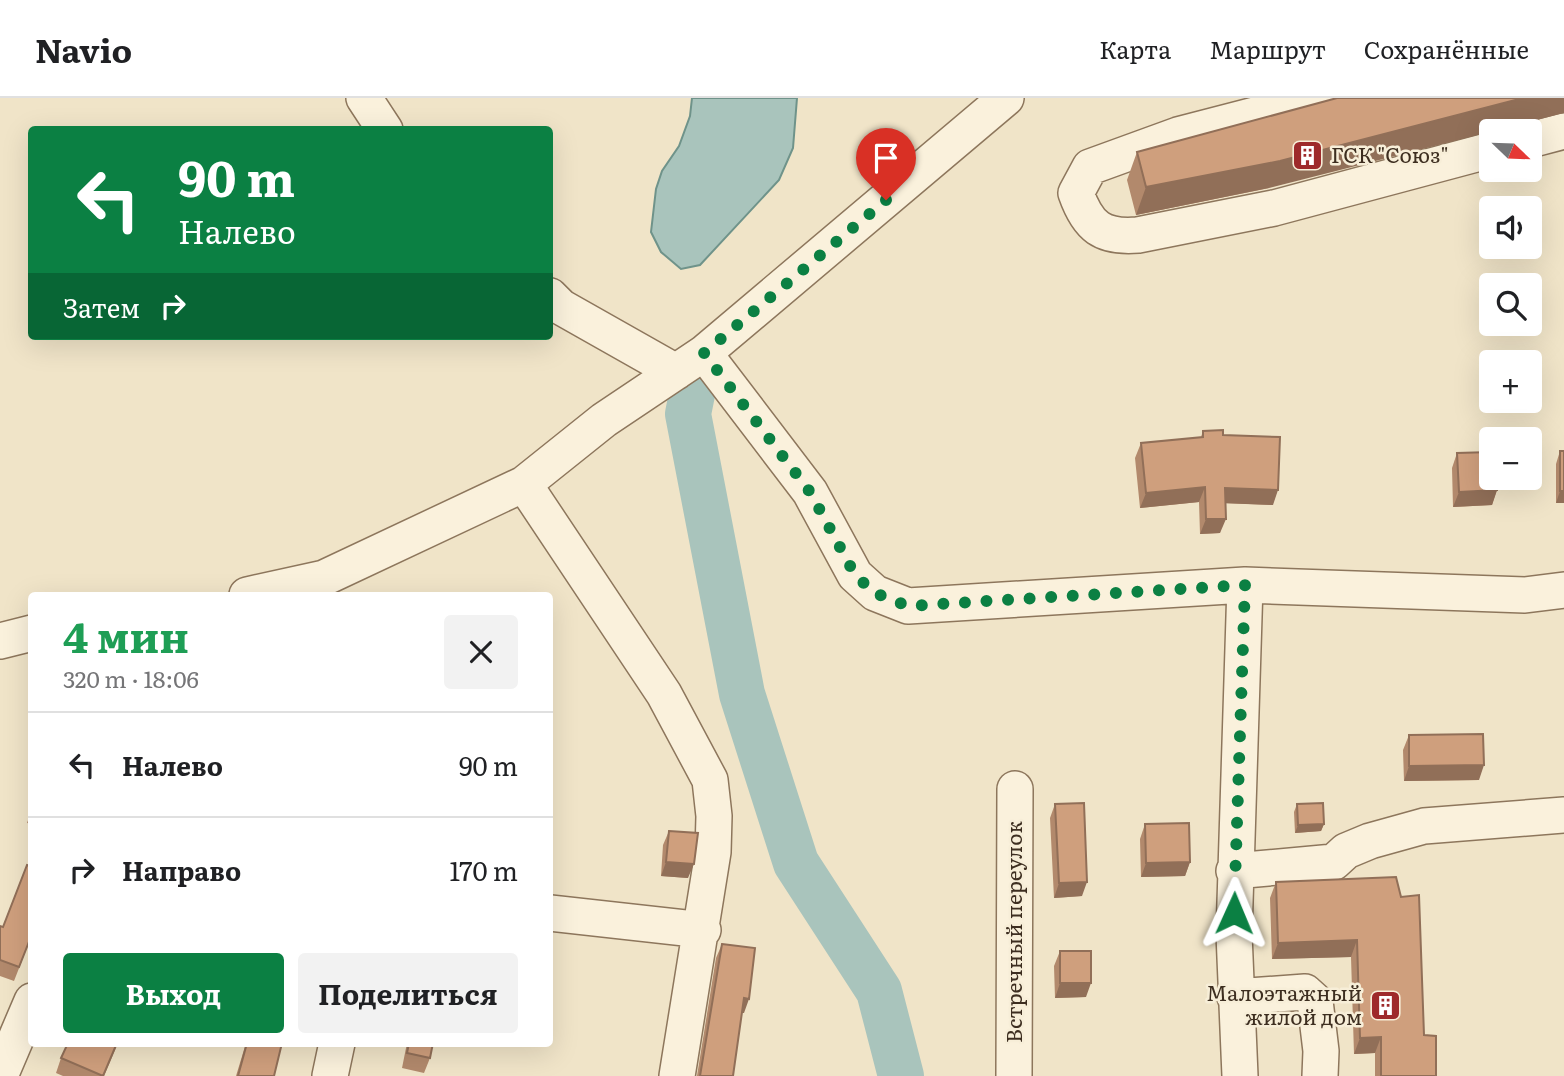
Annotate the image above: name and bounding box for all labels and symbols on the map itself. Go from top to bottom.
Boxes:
north arrow [1479,119,1542,182]
pin [856,128,916,200]
place label: ГСК "Союз" [1331,138,1449,169]
building icon: ГСК "Союз" [1291,139,1325,173]
street label: Встречный переулок [997,821,1028,1043]
position arrow [1197,876,1271,950]
place label: Малоэтажный жилой дом [1206,976,1362,1031]
building icon: Малоэтажный жилой дом [1368,989,1402,1023]

